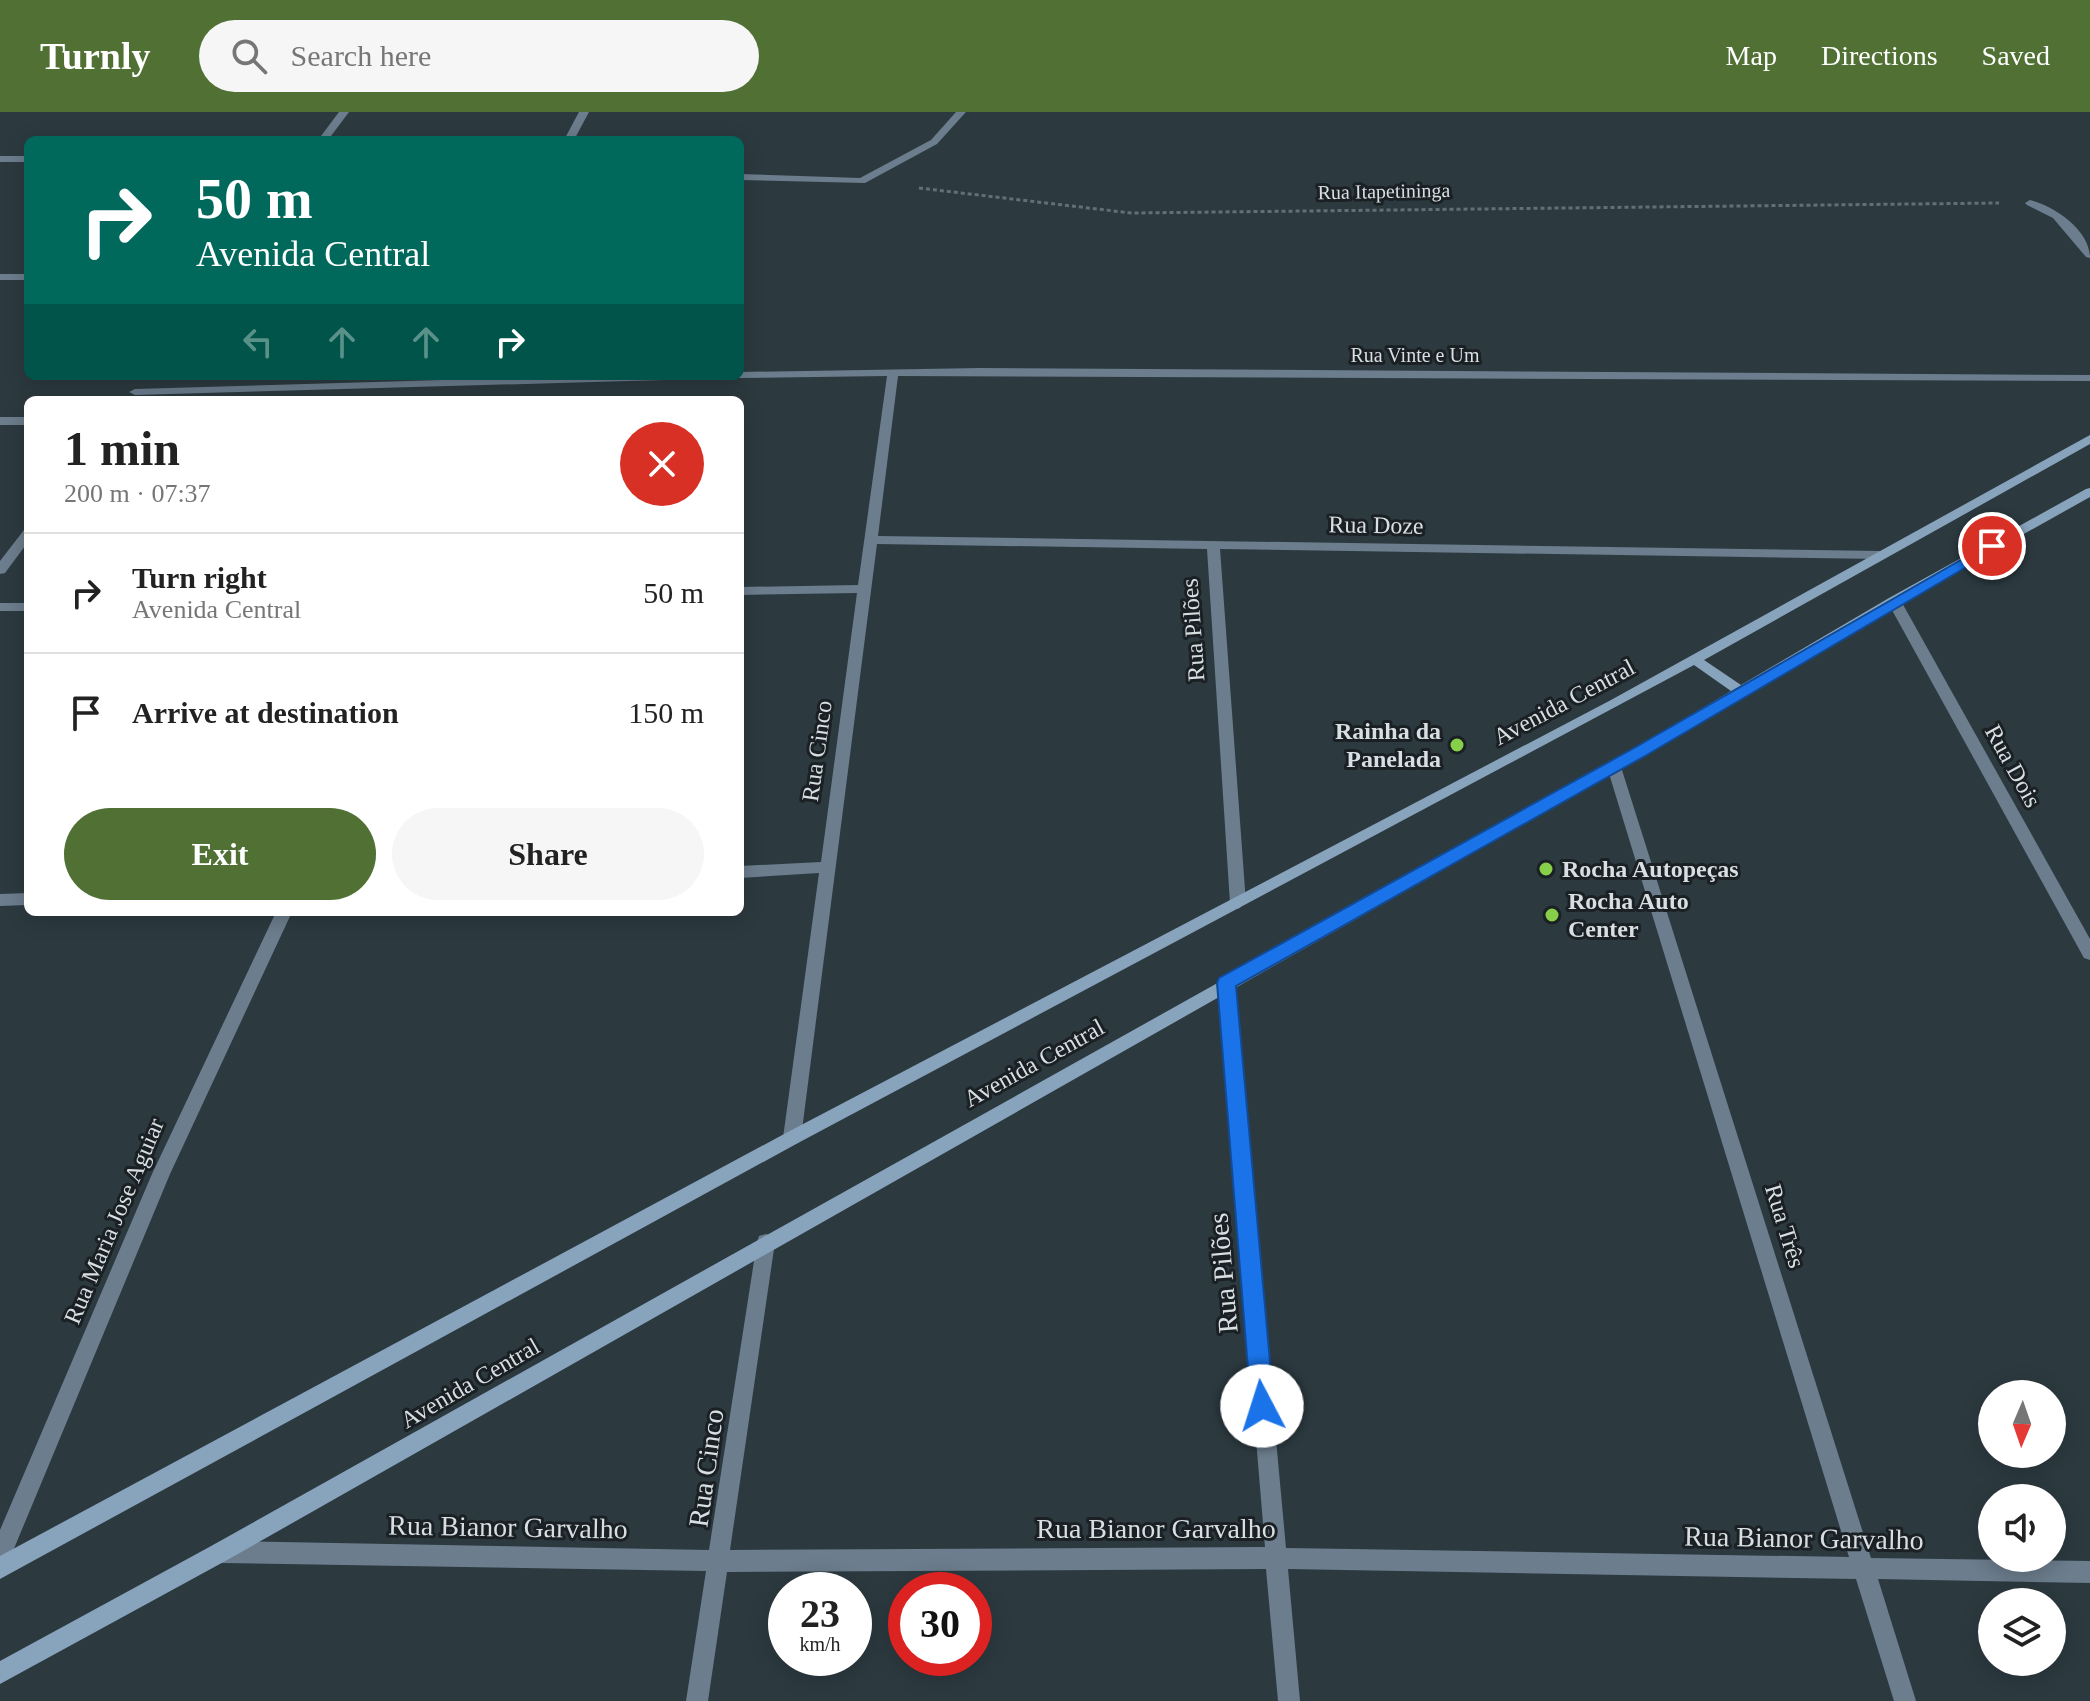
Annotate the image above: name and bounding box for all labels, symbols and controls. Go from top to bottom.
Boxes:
search box [199,20,759,92]
icon: search [227,34,271,78]
text: Turnly [40,35,151,77]
text: Search here [291,39,431,72]
text: Map [1726,40,1777,71]
text: Directions [1821,40,1938,71]
text: Saved [1982,40,2050,71]
icon: right [64,168,168,272]
text: 50 m [196,168,313,230]
street label: Rua Itapetininga [1317,179,1451,204]
text: Avenida Central [196,234,430,274]
icon: left [236,320,280,364]
icon: ahead [320,320,364,364]
icon: ahead [404,320,448,364]
icon: right [488,320,532,364]
street label: Rua Vinte e Um [1351,344,1480,366]
text: 1 min [64,422,180,475]
button: close [620,422,704,506]
text: 200 m · 07:37 [64,479,211,508]
street label: Rua Doze [1328,511,1424,539]
pin [1958,512,2026,580]
icon: arrive [1970,524,2014,568]
text: Turn right [132,561,267,594]
icon: right [64,571,108,615]
text: 50 m [643,576,704,609]
street label: Rua Pilões [1176,578,1210,682]
text: Avenida Central [132,595,301,624]
street label: Avenida Central [1489,654,1639,750]
icon: arrive [64,691,108,735]
text: Arrive at destination [132,696,399,729]
text: 150 m [628,696,704,729]
street label: Rua Cinco [797,699,837,803]
place label: Rainha da Panelada [1335,718,1441,772]
street label: Rua Dois [1980,720,2046,812]
marker: Rainha da Panelada [1448,736,1466,754]
button: Exit [64,808,376,900]
button: Share [392,808,704,900]
place label: Rocha Autopeças [1562,856,1739,882]
marker: Rocha Autopeças [1537,860,1555,878]
place label: Rocha Auto Center [1568,888,1689,942]
marker: Rocha Auto Center [1543,906,1561,924]
street label: Avenida Central [959,1014,1109,1112]
street label: Rua Maria Jose Aguiar [59,1114,169,1328]
street label: Rua Três [1760,1181,1810,1271]
street label: Rua Pilões [1202,1212,1244,1334]
street label: Avenida Central [396,1333,544,1433]
position arrow [1220,1364,1304,1448]
north arrow [1978,1380,2066,1468]
map controls [1978,1380,2066,1676]
street label: Rua Cinco [682,1407,730,1529]
button: sound [1978,1484,2066,1572]
street label: Rua Bianor Garvalho [388,1509,628,1545]
street label: Rua Bianor Garvalho [1036,1513,1276,1544]
street label: Rua Bianor Garvalho [1684,1520,1924,1556]
speed limit sign: 30 [888,1572,992,1676]
button: layers [1978,1588,2066,1676]
text: 23 [800,1591,840,1636]
text: km/h [799,1633,841,1655]

